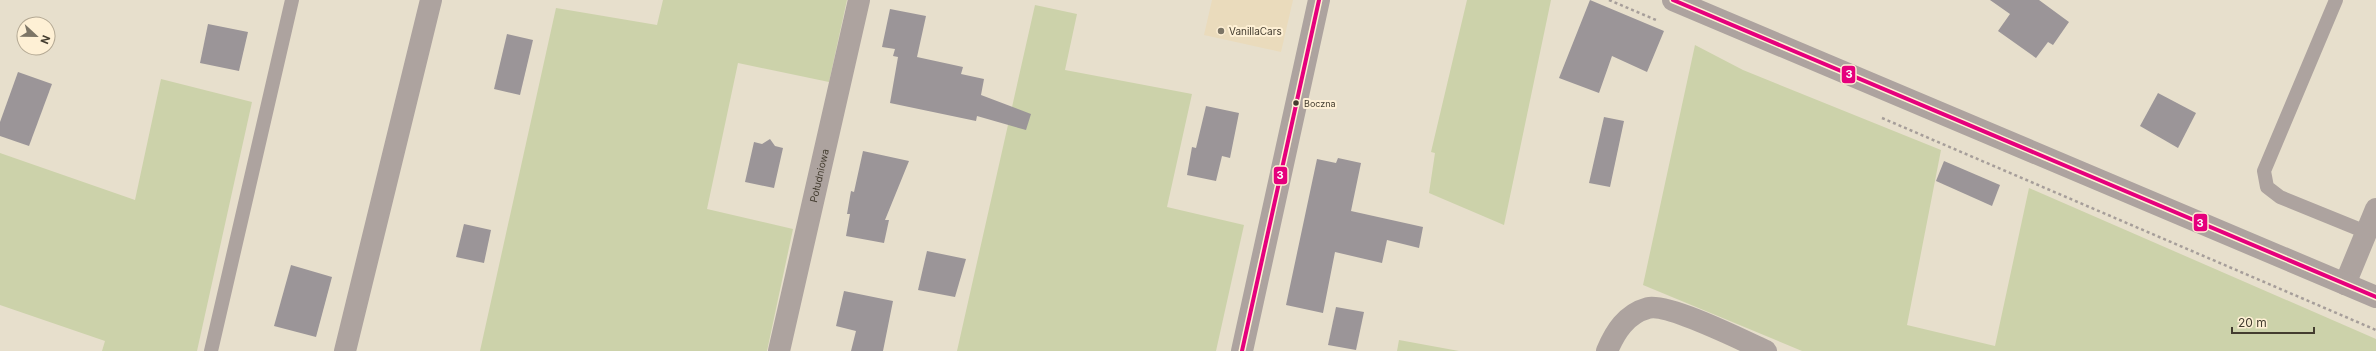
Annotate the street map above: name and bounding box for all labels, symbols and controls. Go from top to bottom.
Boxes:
north arrow [16,16,56,56]
place label: VanillaCars [1229,25,1282,37]
marker: VanillaCars [1216,26,1226,36]
text: N [37,33,53,46]
line badge: 3 [1841,65,1856,84]
text: 3 [1845,67,1853,81]
marker: Boczna [1291,98,1301,108]
place label: Boczna [1304,98,1336,109]
street label: Południowa [807,147,831,204]
line badge: 3 [1273,166,1288,185]
text: 3 [1276,168,1284,182]
line badge: 3 [2193,213,2208,232]
text: 3 [2196,216,2204,230]
scale bar [2232,309,2314,335]
text: 20 m [2238,315,2267,330]

